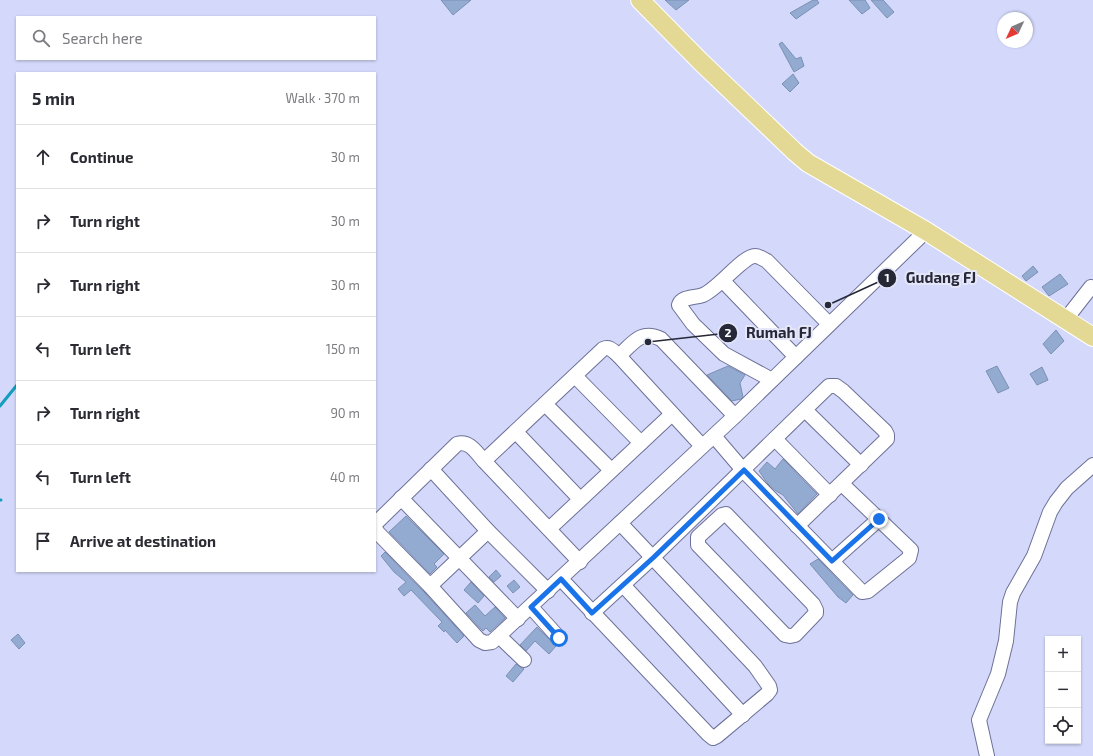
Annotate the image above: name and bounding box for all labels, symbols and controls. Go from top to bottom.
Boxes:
north arrow [997,12,1033,48]
search box [16,16,376,60]
icon: search [30,27,52,49]
text: Search here [62,29,143,47]
text: 5 min [32,88,75,108]
text: Walk · 370 m [285,90,360,106]
icon: ahead [32,146,54,168]
text: Continue [70,148,133,166]
text: 30 m [331,149,360,165]
icon: right [32,210,54,232]
text: Turn right [70,212,140,230]
text: 30 m [331,213,360,229]
callout: Gudang FJ [877,265,984,292]
text: Gudang FJ [906,268,976,286]
text: 1 [884,270,890,284]
icon: right [32,274,54,296]
text: Turn right [70,276,140,294]
text: 30 m [331,277,360,293]
callout: Rumah FJ [718,320,820,347]
text: Rumah FJ [746,323,812,341]
text: 2 [725,325,732,339]
icon: left [32,338,54,360]
text: Turn left [70,340,131,358]
text: 150 m [326,341,360,357]
icon: right [32,402,54,424]
text: Turn right [70,404,140,422]
text: 90 m [330,405,360,421]
icon: left [32,466,54,488]
text: Turn left [70,468,131,486]
text: 40 m [330,469,360,485]
route end [870,510,888,528]
icon: arrive [32,530,54,552]
text: Arrive at destination [70,532,216,550]
route start [550,629,568,647]
map controls [1045,636,1081,744]
button: + [1045,636,1081,672]
button: − [1045,672,1081,708]
button: locate [1045,708,1081,744]

